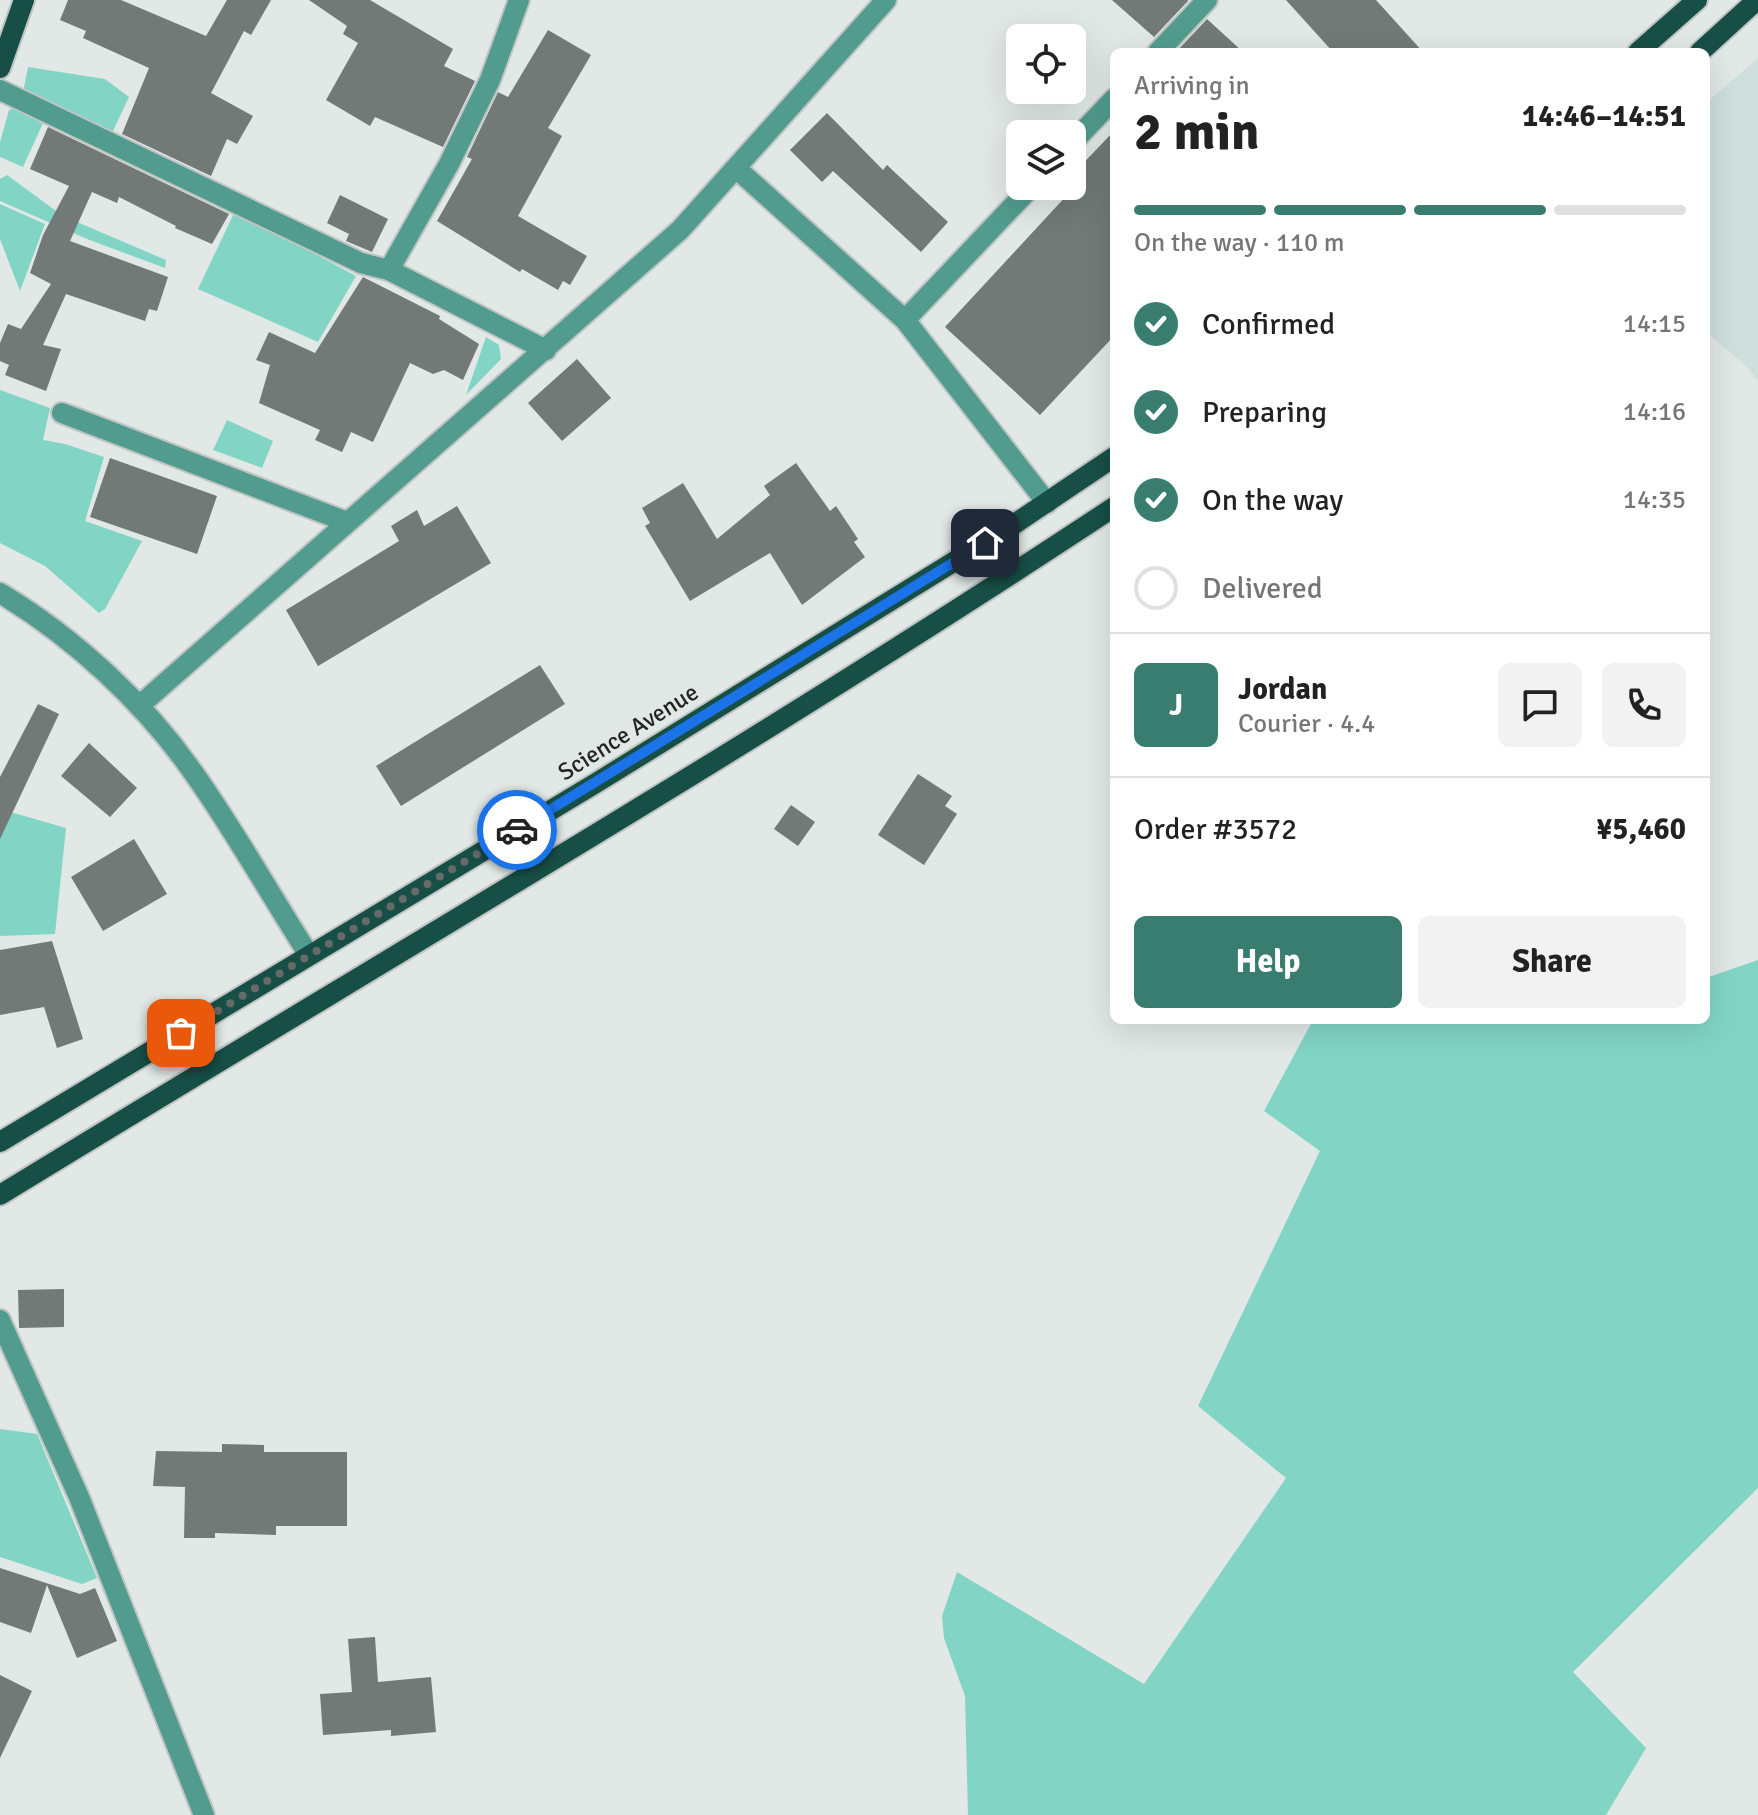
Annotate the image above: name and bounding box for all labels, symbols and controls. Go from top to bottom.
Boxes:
map controls [1006,24,1086,200]
button: locate [1006,24,1086,104]
text: Arriving in [1134,70,1250,102]
text: 14:46–14:51 [1522,98,1686,135]
text: 2 min [1134,100,1260,164]
button: layers [1006,120,1086,200]
text: On the way · 110 m [1134,227,1344,259]
icon: check [1134,302,1178,346]
text: Confirmed [1202,306,1335,343]
text: 14:15 [1623,308,1686,340]
icon: check [1134,390,1178,434]
text: Preparing [1202,394,1327,431]
text: 14:16 [1623,396,1686,428]
icon: check [1134,478,1178,522]
text: On the way [1202,482,1343,519]
text: 14:35 [1623,484,1686,516]
pin [951,509,1019,577]
icon: home [963,521,1007,565]
text: Delivered [1202,570,1323,607]
button: chat [1498,663,1582,747]
button: phone [1602,663,1686,747]
text: Jordan [1238,671,1327,708]
street label: Science Avenue [552,677,704,787]
text: J [1169,687,1183,724]
text: Courier · 4.4 [1238,708,1375,740]
courier [477,790,557,870]
icon: car [495,808,539,852]
text: Order #3572 [1134,811,1297,848]
text: ¥5,460 [1596,811,1686,848]
button: Help [1134,916,1402,1008]
button: Share [1418,916,1686,1008]
pin [147,999,215,1067]
icon: bag [159,1011,203,1055]

